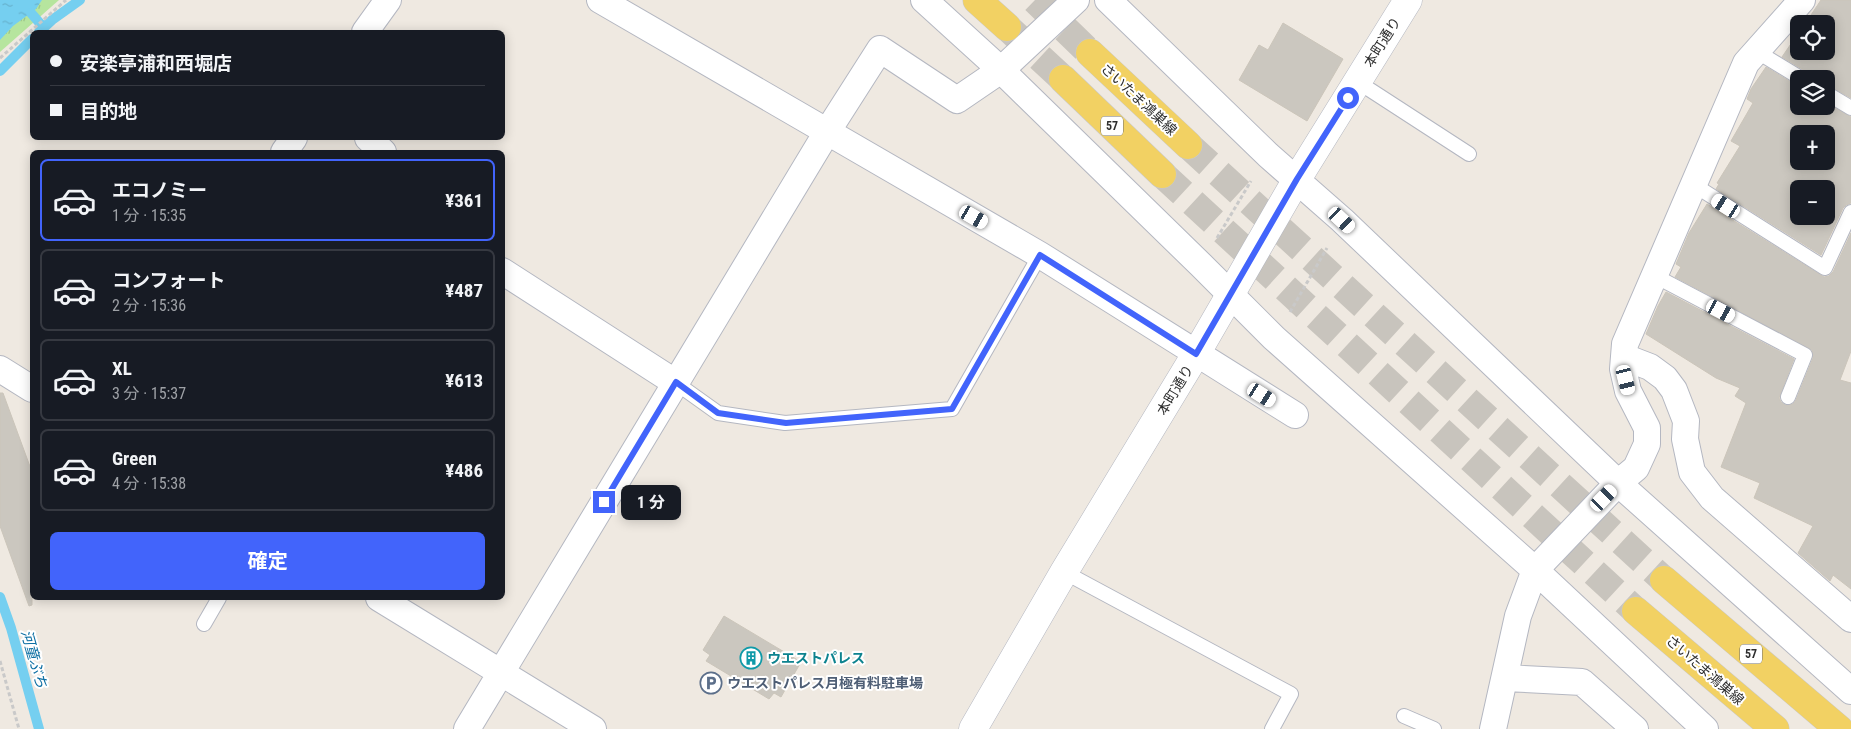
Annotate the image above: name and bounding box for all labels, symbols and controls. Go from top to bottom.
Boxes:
street label: 本町通り [1360,14,1404,70]
map controls [1790,15,1835,225]
button: locate [1790,15,1835,60]
text: 安楽亭浦和西堀店 [80,52,232,75]
street label: さいたま鴻巣線 [1098,60,1180,138]
button: layers [1790,70,1835,115]
route start [1337,87,1359,109]
text: 目的地 [80,100,137,123]
road number: 57 [1101,116,1123,136]
button: + [1790,125,1835,170]
icon: car [52,178,97,223]
text: エコノミー [112,179,207,202]
button: − [1790,180,1835,225]
text: ¥361 [445,189,483,212]
car [1709,192,1742,220]
car [957,203,990,231]
car [1325,204,1358,236]
text: 1 分 · 15:35 [112,206,186,225]
icon: car [52,268,97,313]
text: コンフォート [112,269,225,292]
text: ¥487 [445,279,483,302]
text: 2 分 · 15:36 [112,296,186,315]
car [1704,297,1737,325]
text: XL [112,357,132,380]
icon: car [52,358,97,403]
street label: 本町通り [1154,362,1196,418]
car [1615,364,1636,396]
text: ¥613 [445,369,483,392]
car [1245,381,1278,409]
text: 3 分 · 15:37 [112,384,186,403]
text: Green [112,447,157,470]
icon: car [52,448,97,493]
text: ¥486 [445,459,483,482]
text: 4 分 · 15:38 [112,474,186,493]
car [1588,482,1619,514]
callout: 1 分 [622,484,682,520]
route end [593,491,615,513]
text: 1 分 [637,493,665,512]
button: 確定 [50,532,485,590]
water label: 河童ぶち [17,628,51,690]
street label: さいたま鴻巣線 [1663,632,1747,708]
road number: 57 [1740,644,1762,664]
building icon: ウエストパレス [739,646,763,670]
place label: ウエストパレス [767,650,865,666]
parking icon: ウエストパレス月極有料駐車場 [699,671,723,695]
place label: ウエストパレス月極有料駐車場 [727,675,923,691]

